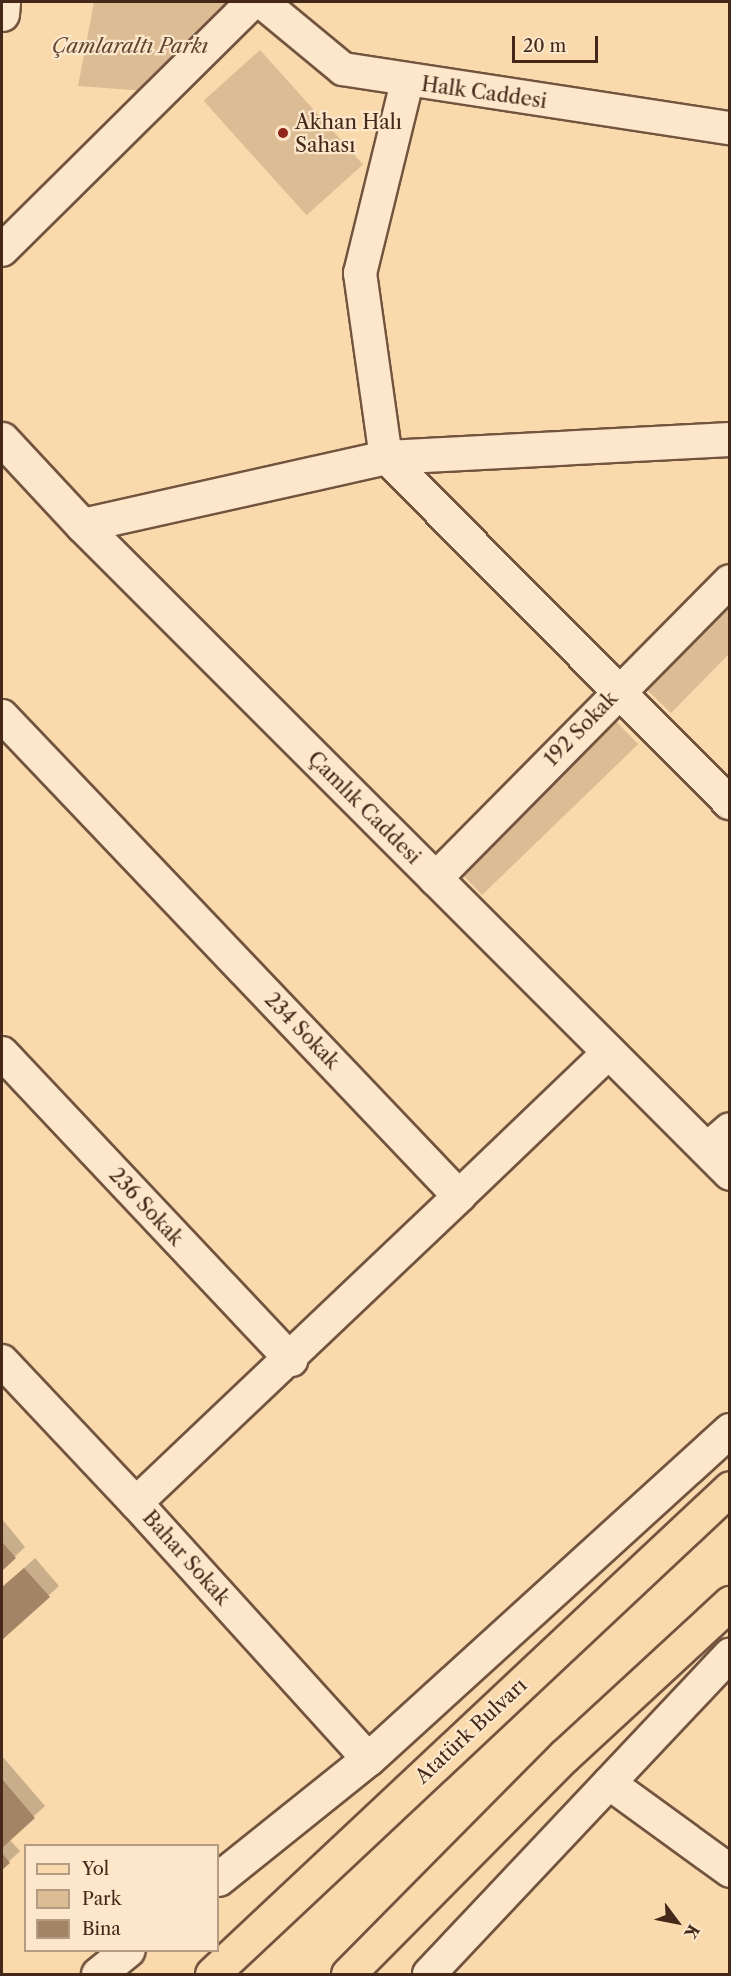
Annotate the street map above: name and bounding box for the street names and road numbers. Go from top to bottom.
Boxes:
street label: Halk Caddesi [420,72,548,114]
street label: 192 Sokak [540,687,622,771]
street label: Çamlık Caddesi [303,747,425,869]
street label: 234 Sokak [260,988,344,1074]
street label: 236 Sokak [104,1163,188,1251]
street label: Bahar Sokak [137,1506,235,1610]
street label: Atatürk Bulvarı [410,1673,532,1789]

